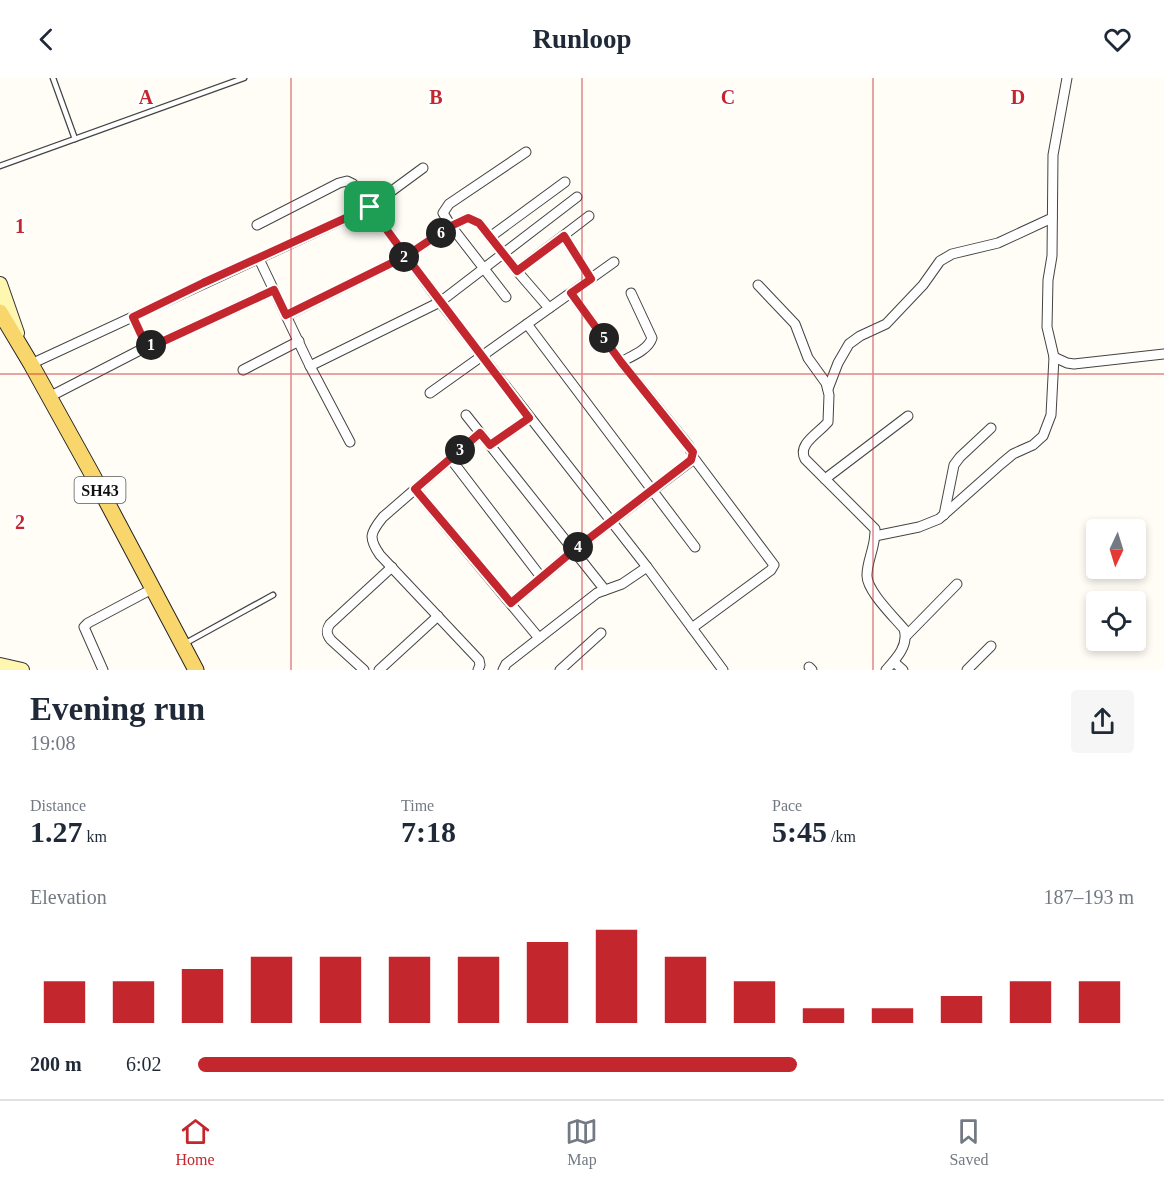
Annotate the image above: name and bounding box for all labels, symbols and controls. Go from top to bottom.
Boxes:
icon: back [30,23,63,56]
icon: heart [1101,23,1134,56]
text: Runloop [532,24,632,54]
text: A [139,86,154,108]
text: B [429,86,443,108]
text: C [721,86,735,108]
text: D [1011,86,1025,108]
pin [344,181,395,232]
icon: arrive [353,190,386,223]
text: 1 [15,215,25,237]
pin: 6 [426,218,456,248]
text: 6 [437,224,445,241]
pin: 2 [389,242,419,272]
text: 2 [400,248,408,265]
pin: 5 [589,323,619,353]
text: 5 [600,329,608,346]
pin: 1 [136,330,166,360]
text: 1 [147,336,155,353]
pin: 3 [445,435,475,465]
text: 3 [456,441,464,458]
road number: SH43 [74,477,126,503]
text: 2 [15,511,25,533]
north arrow [1086,519,1146,579]
map controls [1086,519,1146,651]
pin: 4 [563,532,593,562]
text: 4 [574,538,582,555]
button: locate [1086,591,1146,651]
button: share [1071,690,1134,753]
text: Evening run [30,691,205,727]
text: 19:08 [30,732,76,754]
text: Distance [30,797,86,814]
text: Time [401,797,434,814]
text: Pace [772,797,802,814]
text: 1.27 [30,815,83,848]
text: 7:18 [401,815,456,848]
text: 5:45 [772,815,827,848]
text: km [83,828,107,845]
text: /km [827,828,856,845]
text: Elevation [30,886,107,908]
text: 187–193 m [1043,886,1134,908]
text: 200 m [30,1053,82,1075]
text: 6:02 [126,1053,162,1075]
tab: Home [175,1115,215,1169]
tab: Map [565,1115,598,1169]
tab: Saved [949,1115,989,1169]

